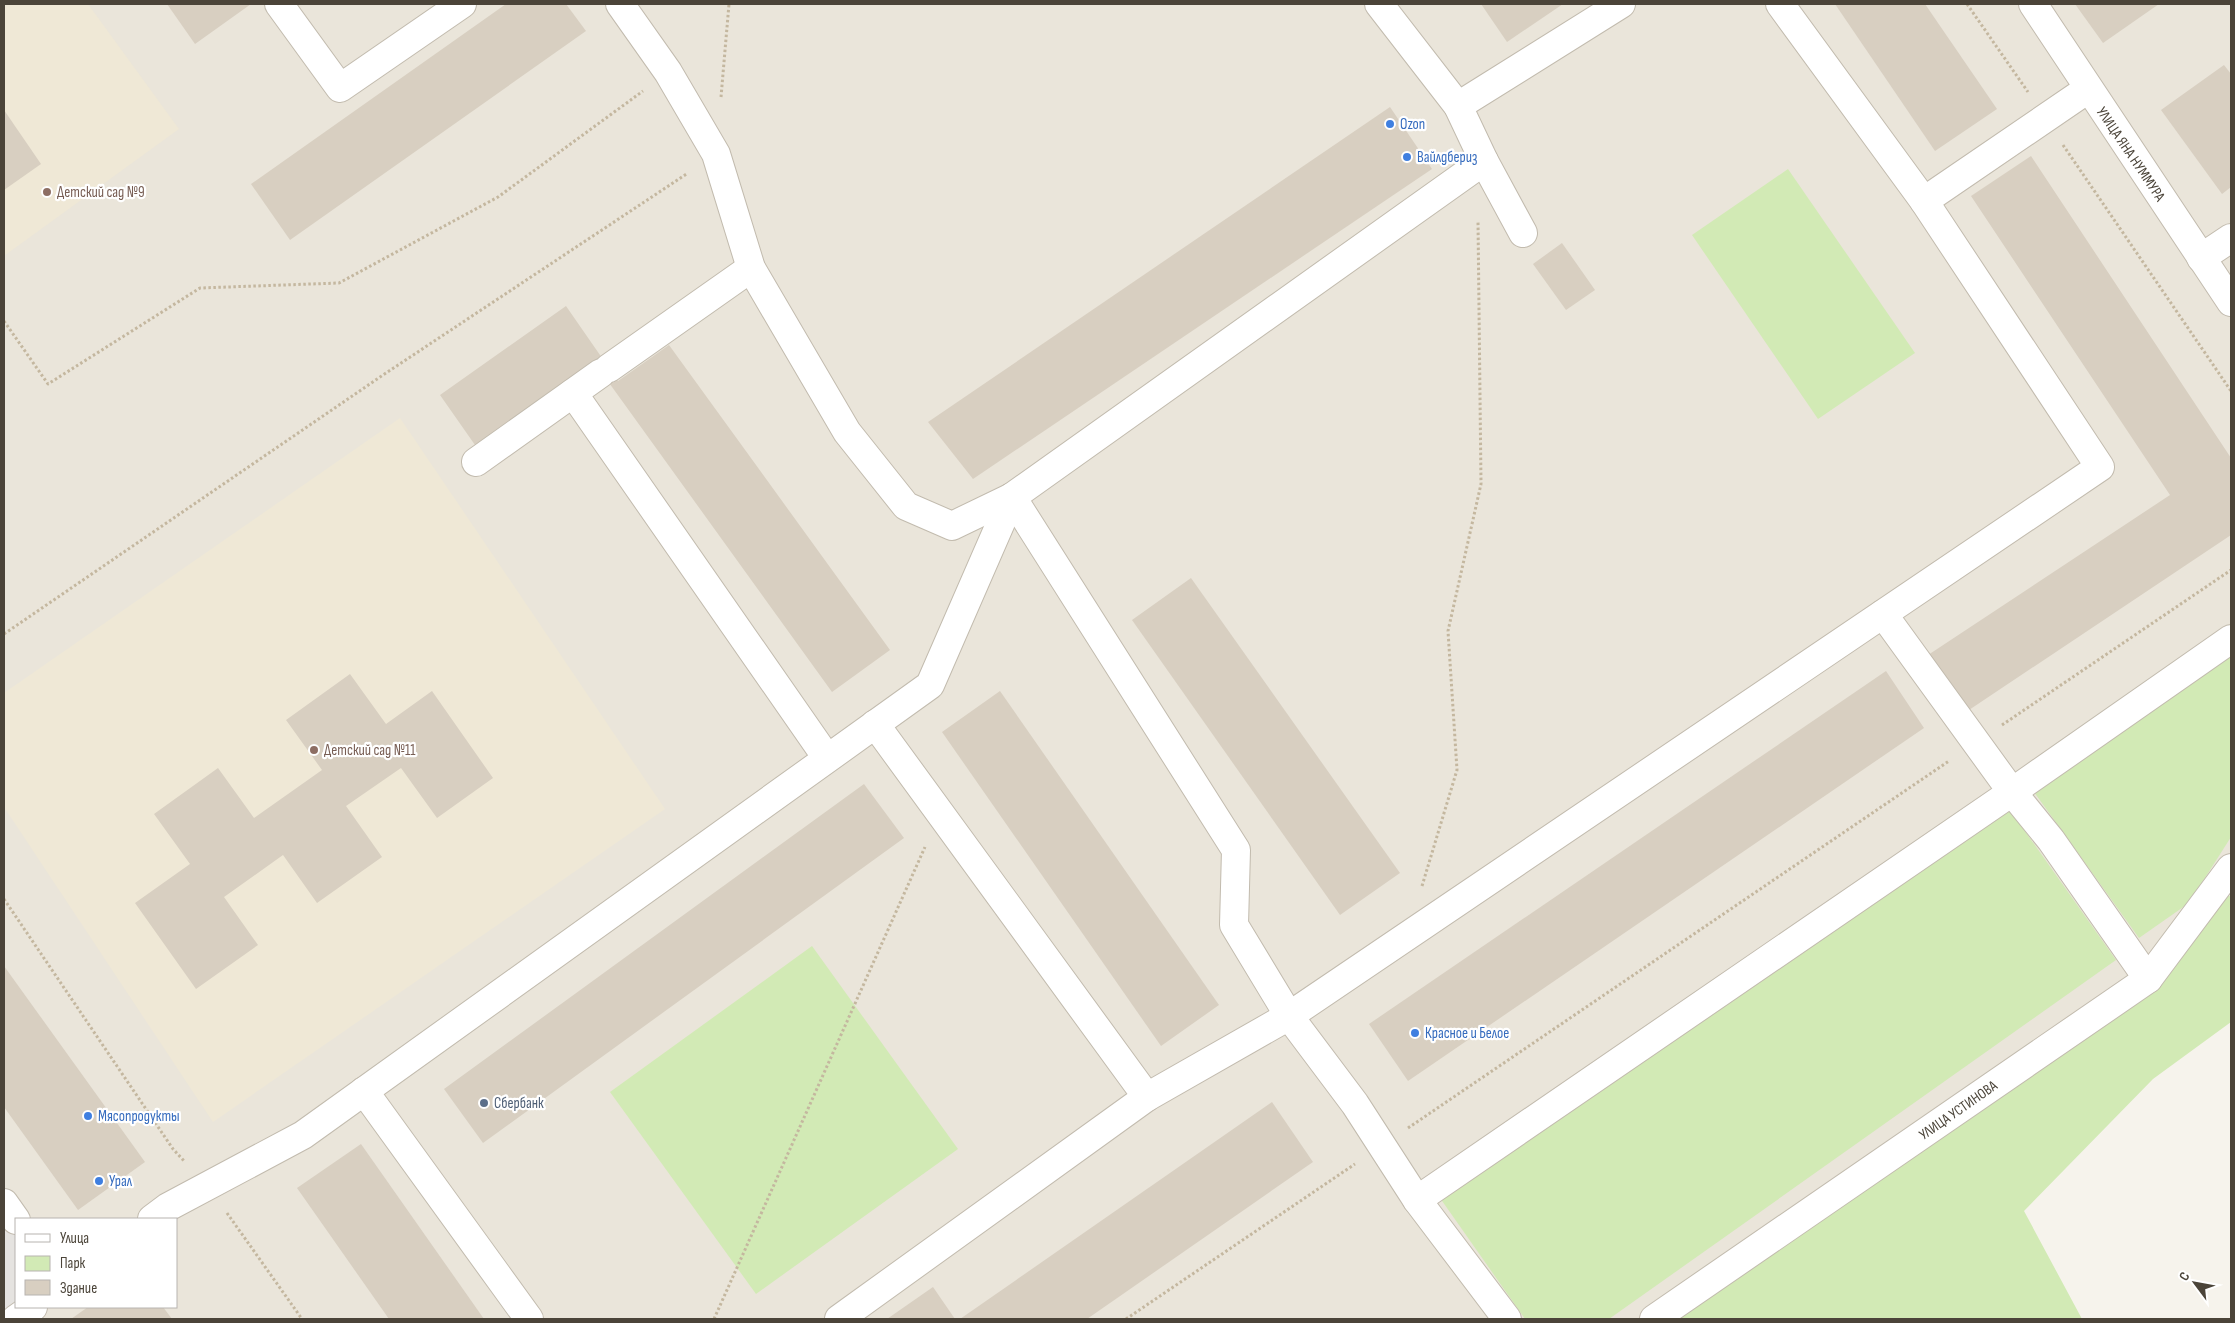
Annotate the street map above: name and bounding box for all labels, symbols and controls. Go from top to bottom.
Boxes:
street label: УЛИЦА ЯНА НУММУРА [2092,103,2170,206]
place label: Ozon [1400,115,1425,134]
marker: Ozon [1384,118,1396,130]
place label: Вайлдбериз [1417,148,1477,167]
marker: Вайлдбериз [1401,151,1413,163]
place label: Детский сад №9 [57,183,145,202]
marker: Детский сад №9 [41,186,53,198]
place label: Детский сад №11 [324,741,416,760]
marker: Детский сад №11 [308,744,320,756]
place label: Красное и Белое [1425,1024,1509,1043]
marker: Красное и Белое [1409,1027,1421,1039]
street label: УЛИЦА УСТИНОВА [1915,1076,2002,1144]
place label: Сбербанк [494,1094,544,1113]
marker: Сбербанк [478,1097,490,1109]
place label: Мясопродукты [98,1107,180,1126]
marker: Мясопродукты [82,1110,94,1122]
place label: Урал [109,1172,133,1191]
marker: Урал [93,1175,105,1187]
legend [15,1218,178,1308]
text: Улица [60,1229,89,1248]
text: Парк [60,1254,86,1273]
north arrow [2170,1258,2220,1308]
text: С [2175,1269,2194,1284]
text: Здание [60,1279,97,1298]

